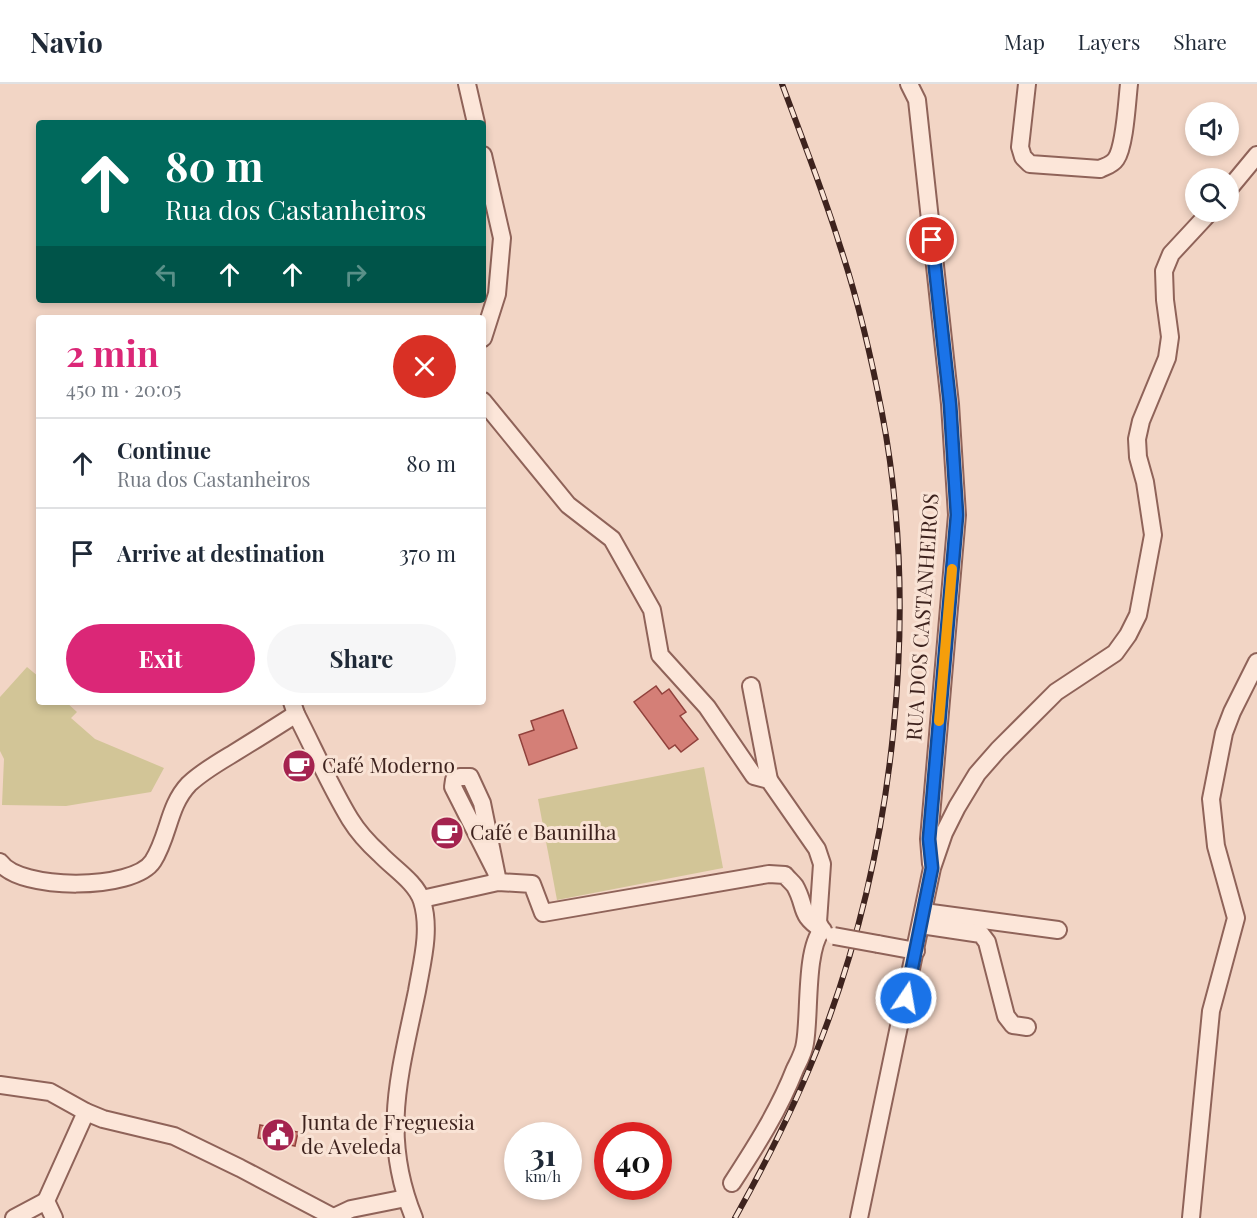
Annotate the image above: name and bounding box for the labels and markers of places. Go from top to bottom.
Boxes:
pin [906,214,957,265]
cafe icon: Café Moderno [281,748,317,784]
place label: Café Moderno [322,750,455,778]
cafe icon: Café e Baunilha [429,815,465,851]
place label: Café e Baunilha [470,817,617,845]
place label: Junta de Freguesia de Aveleda [300,1107,475,1159]
public building icon: Junta de Freguesia de Aveleda [260,1117,296,1153]

